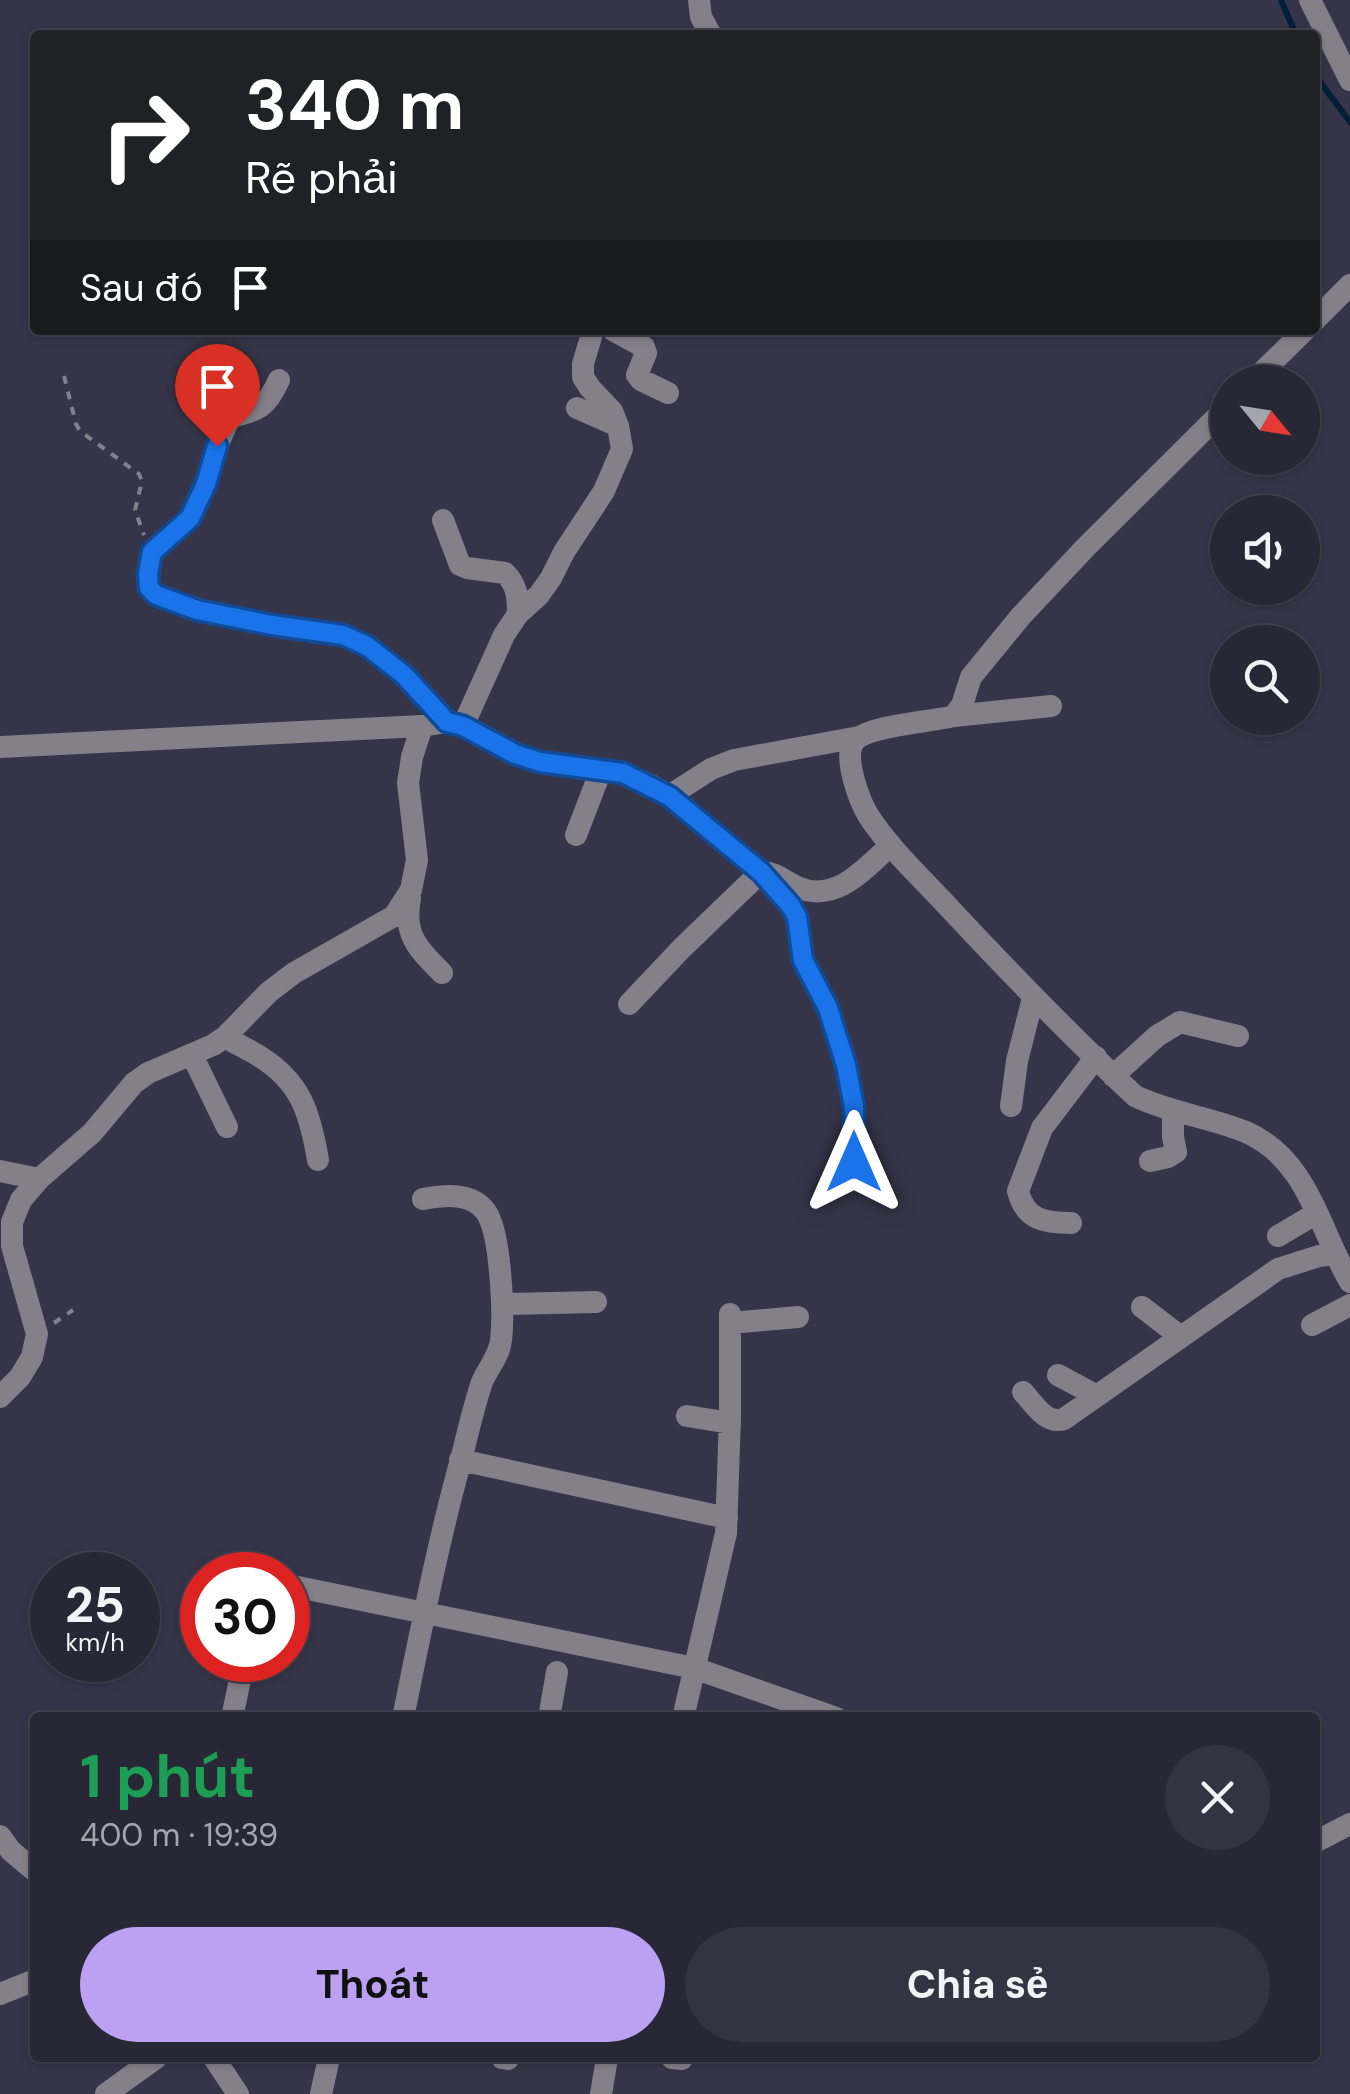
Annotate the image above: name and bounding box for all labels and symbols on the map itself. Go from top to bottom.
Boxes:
pin [175,344,260,447]
north arrow [1210,365,1320,475]
position arrow [802,1110,906,1214]
speed limit sign: 30 [180,1552,310,1682]

